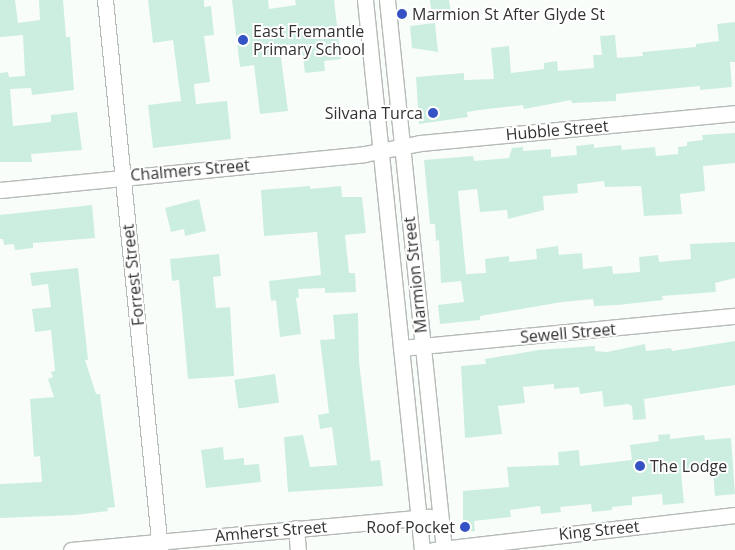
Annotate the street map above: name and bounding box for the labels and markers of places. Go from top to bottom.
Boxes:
place label: Marmion St After Glyde St [412,4,605,24]
marker: Marmion St After Glyde St [396,8,408,20]
place label: East Fremantle Primary School [253,21,365,59]
marker: East Fremantle Primary School [237,34,249,46]
place label: Silvana Turca [325,103,423,123]
marker: Silvana Turca [427,107,439,119]
place label: The Lodge [650,456,727,476]
marker: The Lodge [634,460,646,472]
place label: Roof Pocket [366,517,455,537]
marker: Roof Pocket [459,521,471,533]

